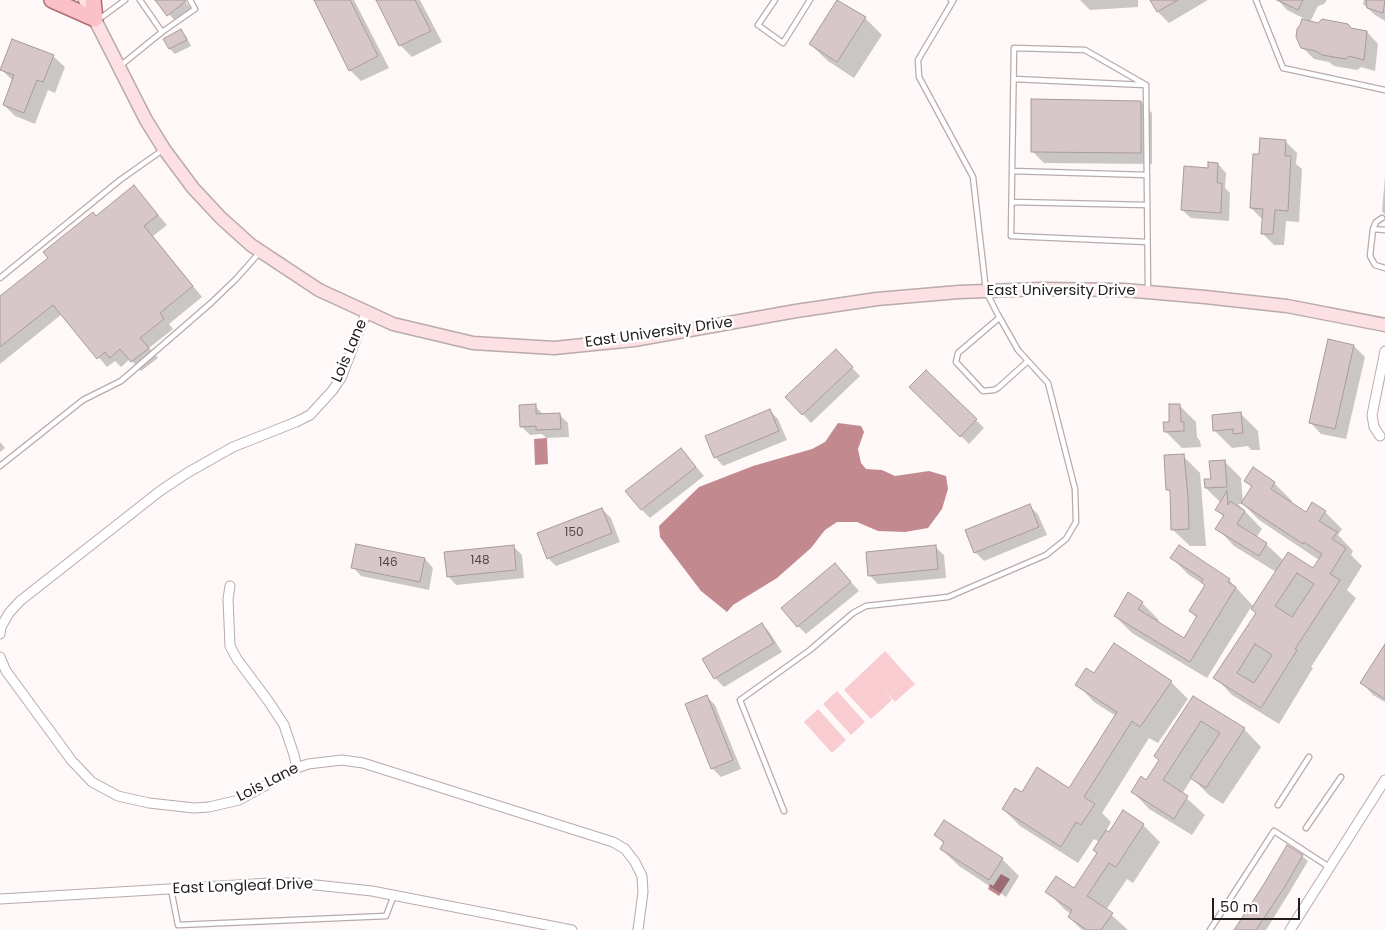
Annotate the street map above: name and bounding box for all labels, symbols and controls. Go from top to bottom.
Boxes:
street label: East University Drive [987,282,1135,300]
street label: East University Drive [584,314,734,352]
street label: Lois Lane [329,317,371,385]
house number: 150 [565,526,583,540]
house number: 148 [471,554,489,568]
house number: 146 [378,556,398,570]
street label: Lois Lane [234,760,302,806]
street label: East Longleaf Drive [172,876,314,898]
scale bar [1215,888,1302,920]
text: 50 m [1220,896,1258,917]

